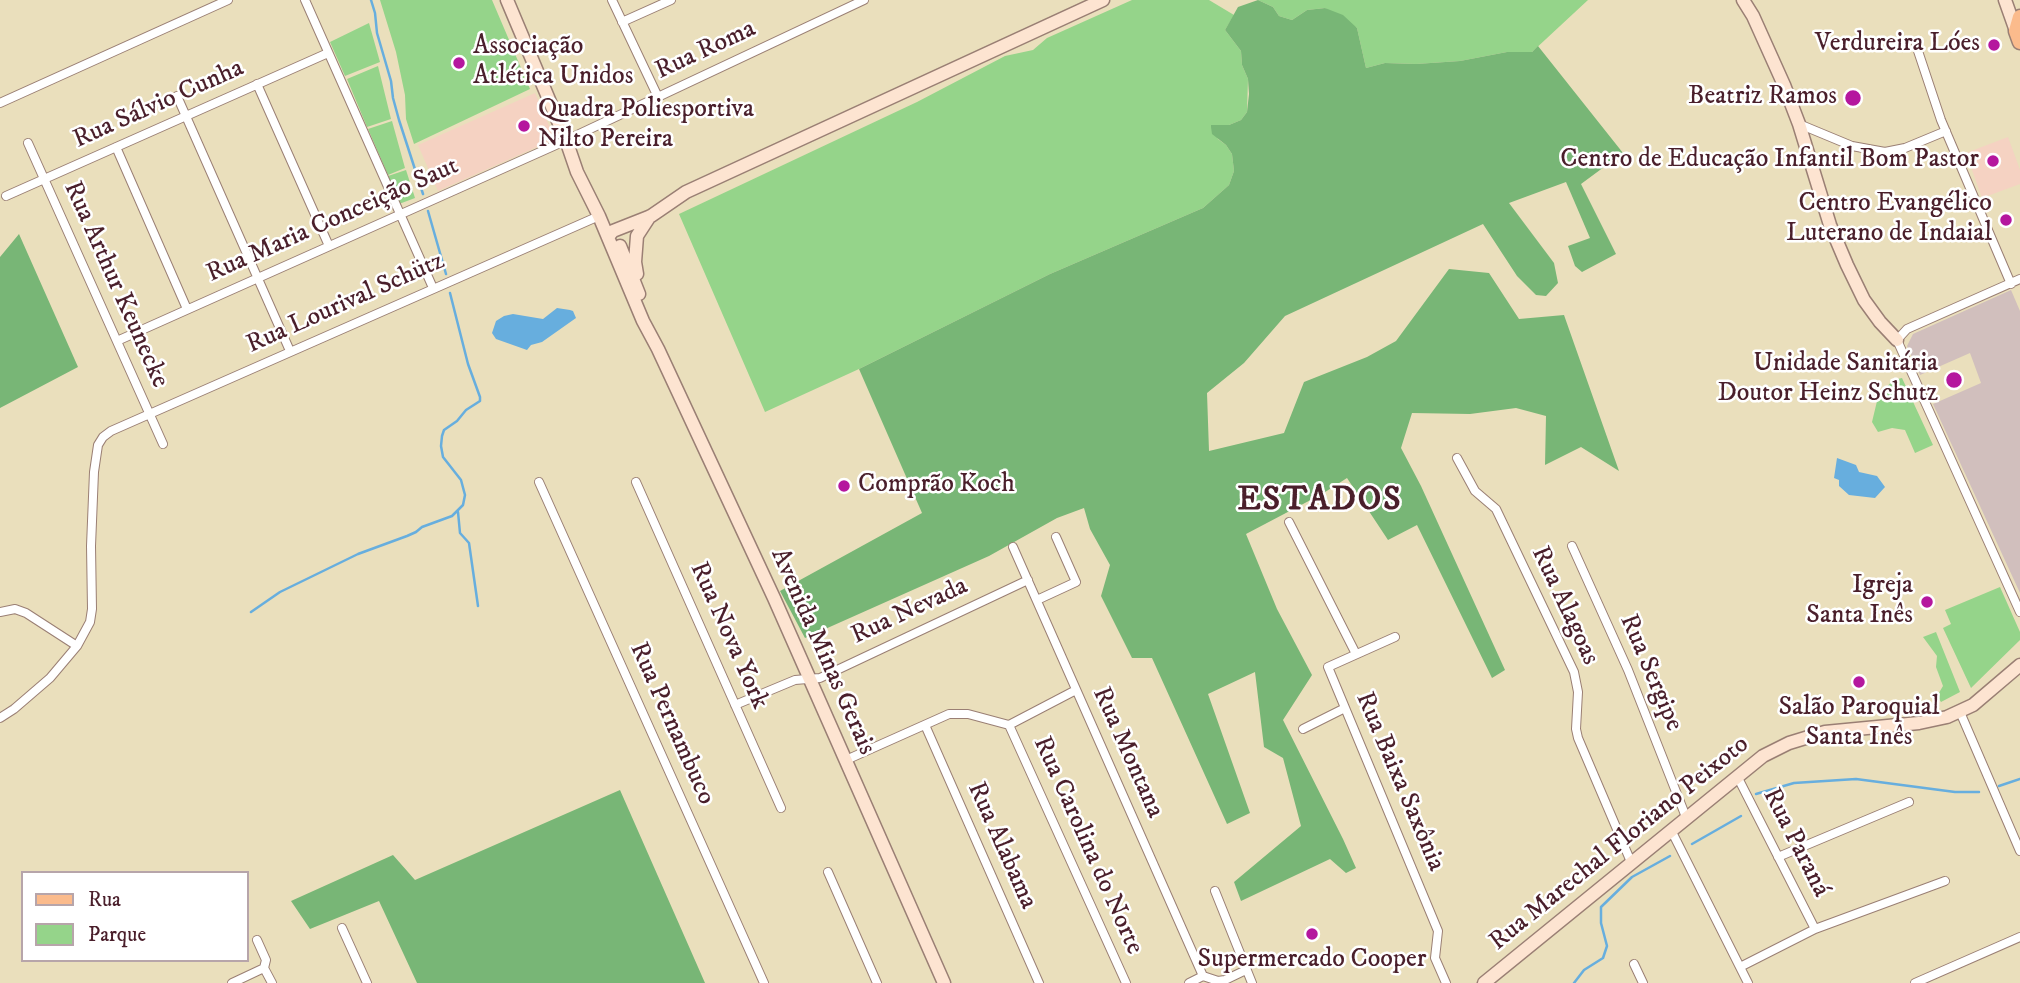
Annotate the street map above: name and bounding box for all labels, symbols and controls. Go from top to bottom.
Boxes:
street label: Rua Roma [651,14,761,88]
place label: Verdureira Lóes [1815,29,1980,61]
place label: Associação Atlética Unidos [473,32,633,94]
marker: Verdureira Lóes [1986,37,2002,53]
street label: Rua Sálvio Cunha [69,53,249,157]
marker: Associação Atlética Unidos [451,55,467,71]
place label: Beatriz Ramos [1688,82,1837,114]
marker: Beatriz Ramos [1843,88,1863,108]
place label: Quadra Poliesportiva Nilto Pereira [538,95,754,156]
marker: Quadra Poliesportiva Nilto Pereira [516,118,532,134]
place label: Centro de Educação Infantil Bom Pastor [1560,145,1979,177]
street label: Rua Maria Conceição Saut [202,151,464,291]
marker: Centro de Educação Infantil Bom Pastor [1985,153,2001,169]
street label: Rua Arthur Keunecke [55,177,175,393]
place label: Centro Evangélico Luterano de Indaial [1786,189,1992,250]
marker: Centro Evangélico Luterano de Indaial [1998,212,2014,228]
street label: Rua Lourival Schütz [242,246,450,362]
place label: Unidade Sanitária Doutor Heinz Schutz [1717,349,1938,410]
marker: Unidade Sanitária Doutor Heinz Schutz [1944,370,1964,390]
place label: Comprão Koch [858,470,1015,502]
marker: Comprão Koch [836,478,852,494]
district label: ESTADOS [1238,482,1402,522]
street label: Rua Alagoas [1523,542,1605,670]
street label: Avenida Minas Gerais [763,544,881,760]
street label: Rua Nova York [682,558,774,714]
place label: Igreja Santa Inês [1806,571,1913,632]
street label: Rua Nevada [847,572,973,652]
marker: Igreja Santa Inês [1919,594,1935,610]
street label: Rua Sergipe [1611,610,1689,736]
street label: Rua Pernambuco [621,638,721,810]
marker: Salão Paroquial Santa Inês [1851,674,1867,690]
street label: Rua Montana [1084,683,1170,823]
street label: Rua Baixa Saxônia [1347,688,1451,876]
place label: Salão Paroquial Santa Inês [1778,693,1940,754]
street label: Rua Marechal Floriano Peixoto [1484,730,1756,958]
street label: Rua Carolina do Norte [1025,732,1149,960]
street label: Rua Alabama [959,778,1043,914]
street label: Rua Paraná [1754,783,1836,903]
legend [21,871,248,962]
text: Rua [88,887,121,913]
text: Parque [88,922,146,948]
marker: Supermercado Cooper [1304,926,1320,942]
place label: Supermercado Cooper [1198,945,1426,977]

